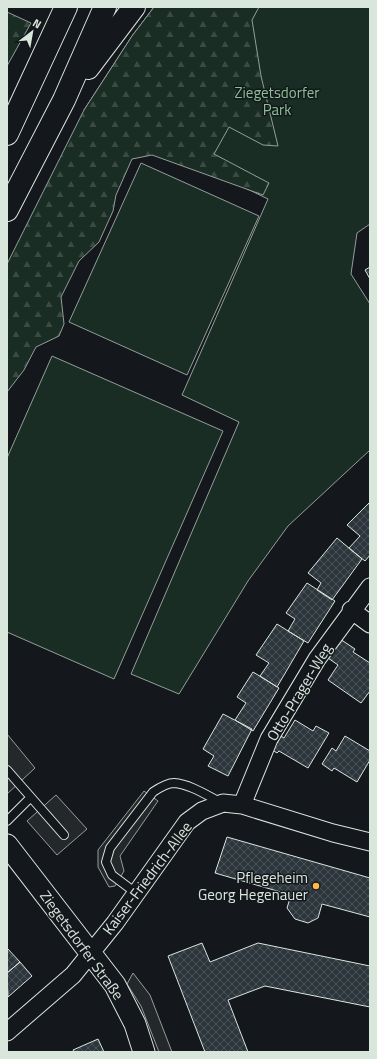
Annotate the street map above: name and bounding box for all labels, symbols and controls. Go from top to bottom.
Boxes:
north arrow [12,12,52,52]
text: N [30,15,45,32]
park label: Ziegetsdorfer Park [234,81,320,121]
street label: Otto-Prager-Weg [261,638,338,745]
street label: Kaiser-Friedrich-Allee [97,816,197,940]
place label: Pflegeheim Georg Hegenauer [198,866,308,906]
marker: Pflegeheim Georg Hegenauer [311,881,321,891]
street label: Ziegetsdorfer Straße [34,885,130,1005]

